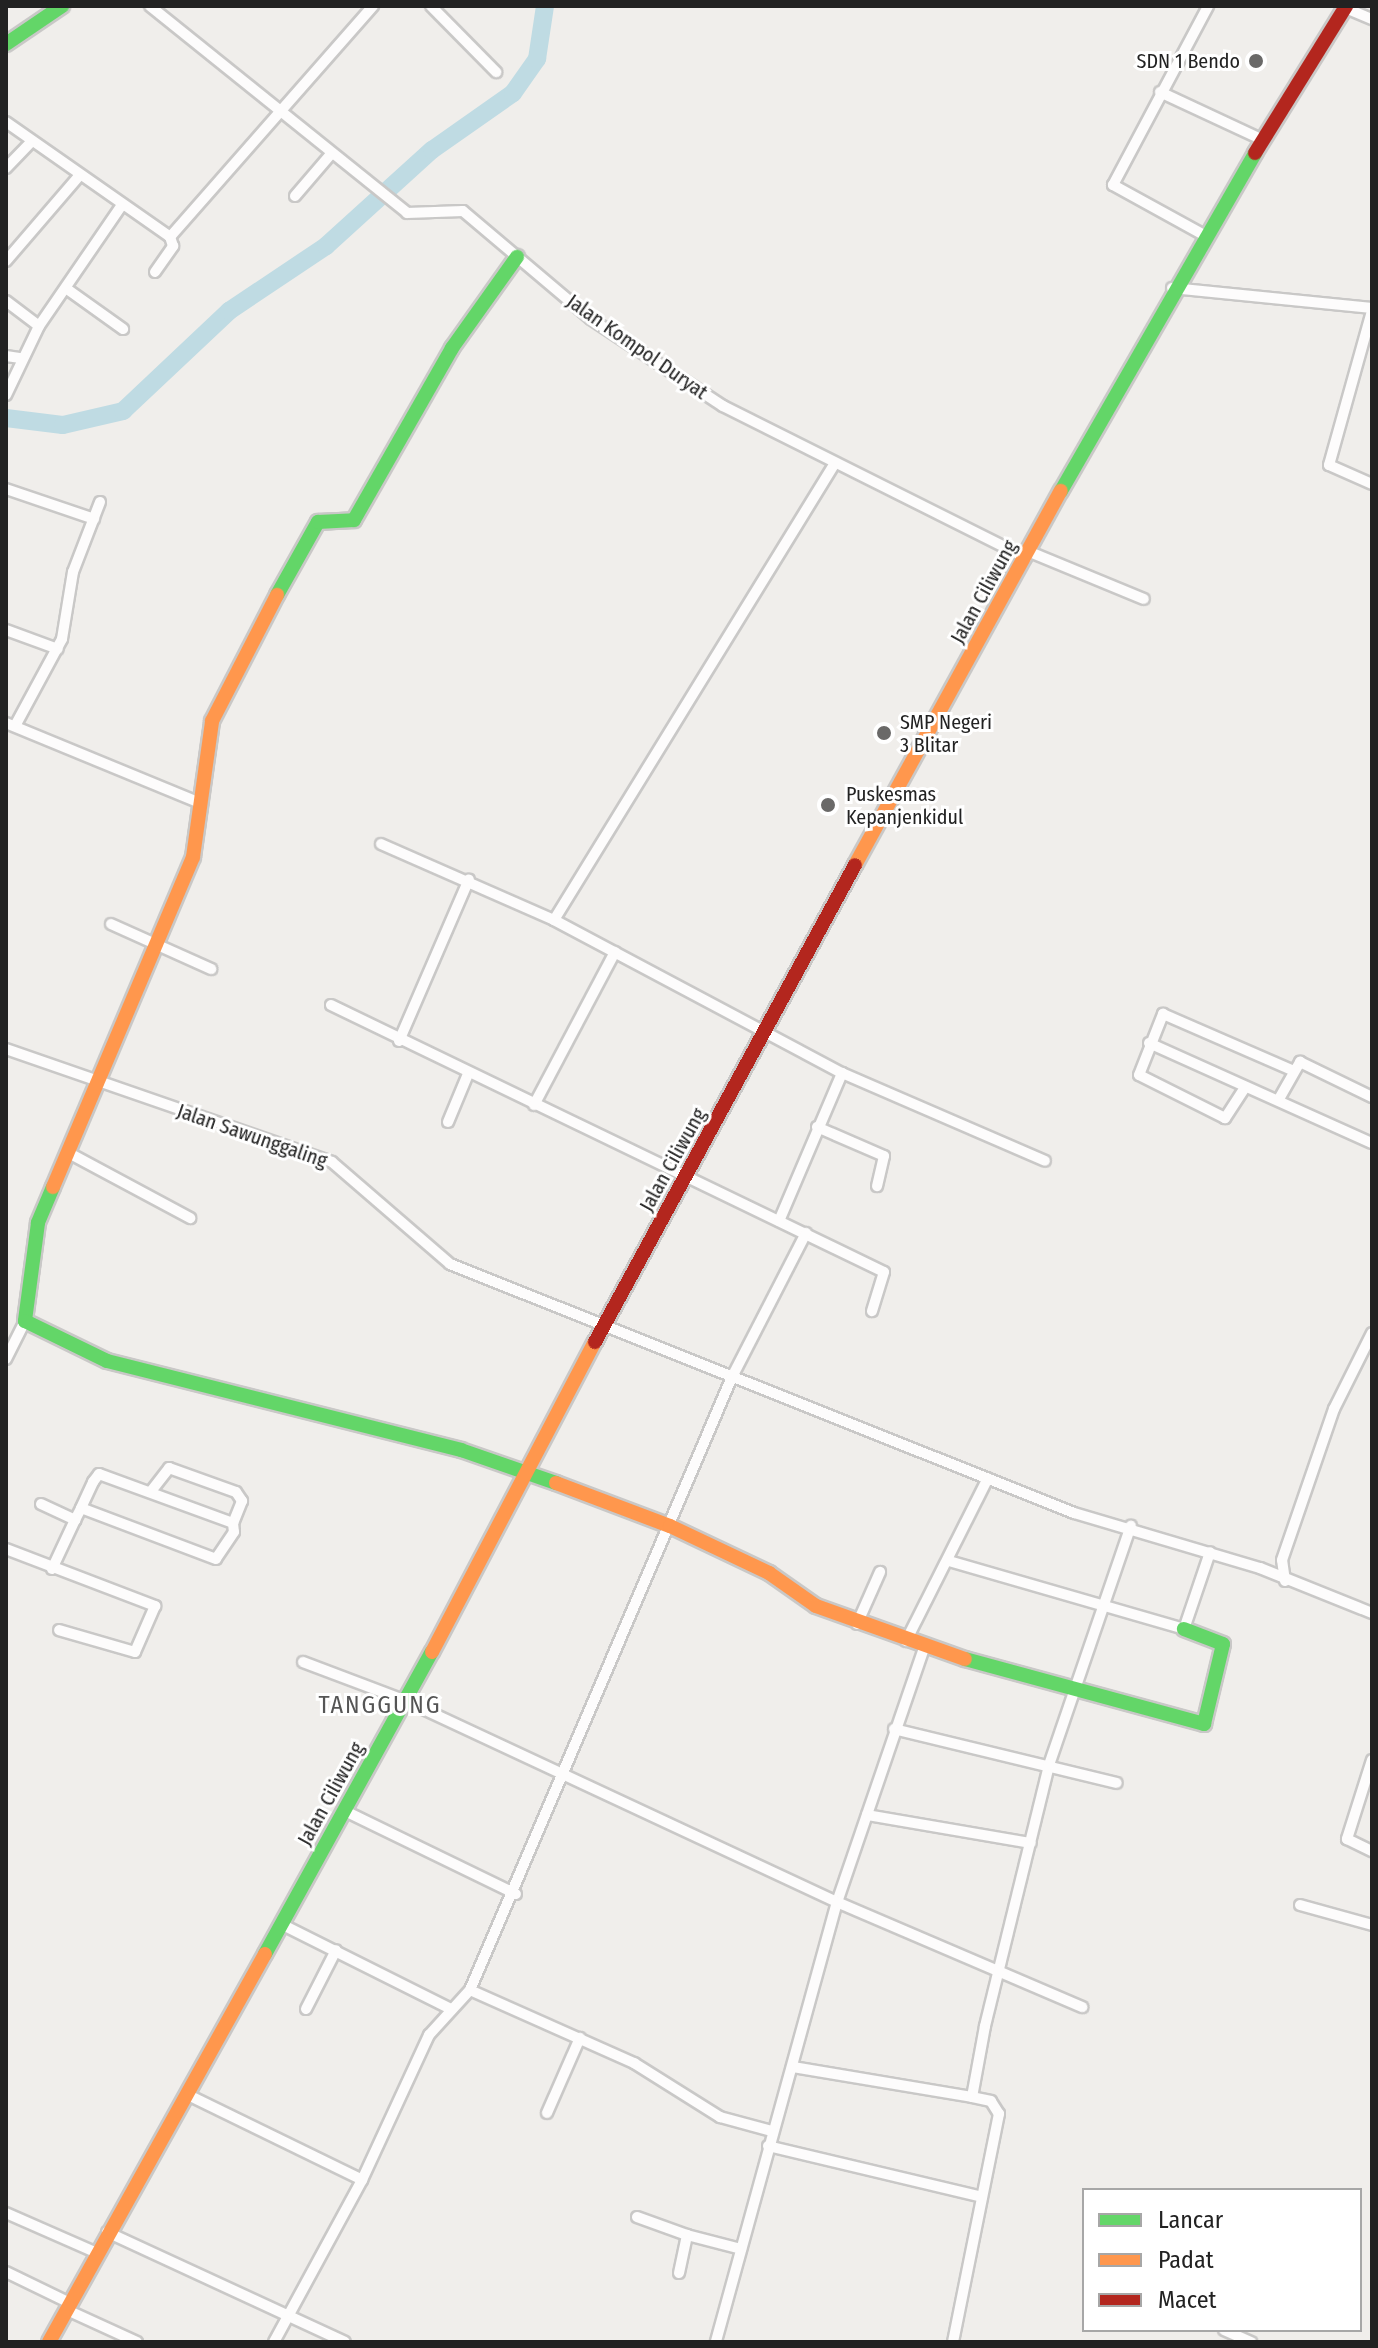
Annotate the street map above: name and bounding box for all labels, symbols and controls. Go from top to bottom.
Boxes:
place label: SDN 1 Bendo [1137,49,1240,73]
marker: SDN 1 Bendo [1247,52,1265,70]
street label: Jalan Kompol Duryat [562,289,712,405]
street label: Jalan Ciliwung [946,536,1022,648]
place label: SMP Negeri 3 Blitar [900,710,992,757]
marker: SMP Negeri 3 Blitar [875,724,893,742]
place label: Puskesmas Kepanjenkidul [846,782,963,829]
marker: Puskesmas Kepanjenkidul [817,794,839,816]
street label: Jalan Sawunggaling [174,1099,330,1173]
street label: Jalan Ciliwung [635,1104,711,1216]
district label: TANGGUNG [318,1692,442,1720]
street label: Jalan Ciliwung [293,1738,369,1850]
legend [1082,2188,1362,2332]
text: Lancar [1158,2206,1223,2234]
text: Padat [1158,2246,1214,2274]
text: Macet [1158,2286,1216,2314]

